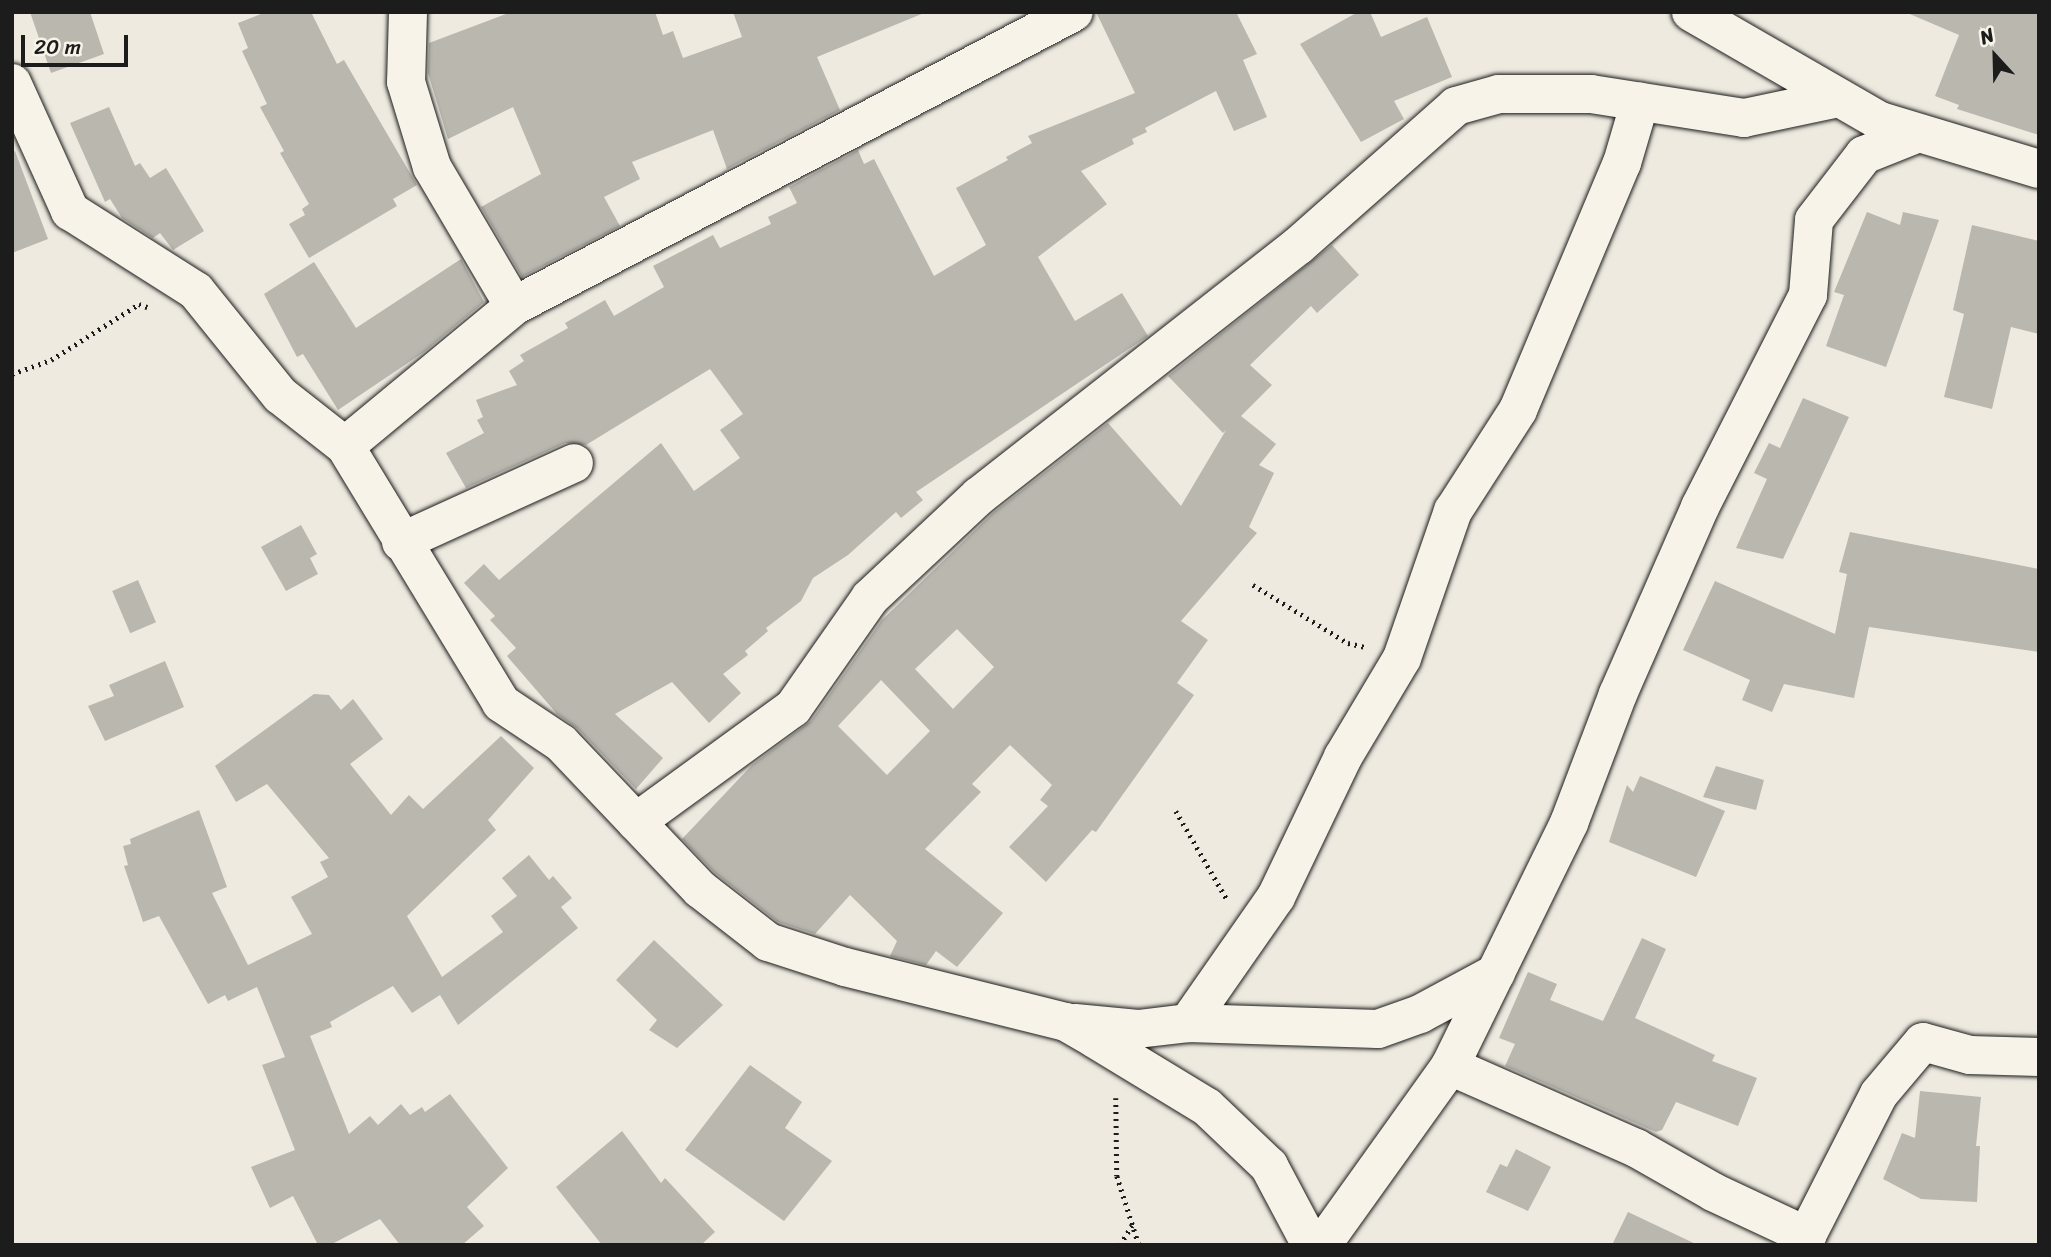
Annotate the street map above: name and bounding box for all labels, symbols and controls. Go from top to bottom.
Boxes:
text: N [1975,18,1999,54]
scale bar [24,21,131,65]
north arrow [1960,21,2030,91]
text: 20 m [34,28,81,66]

